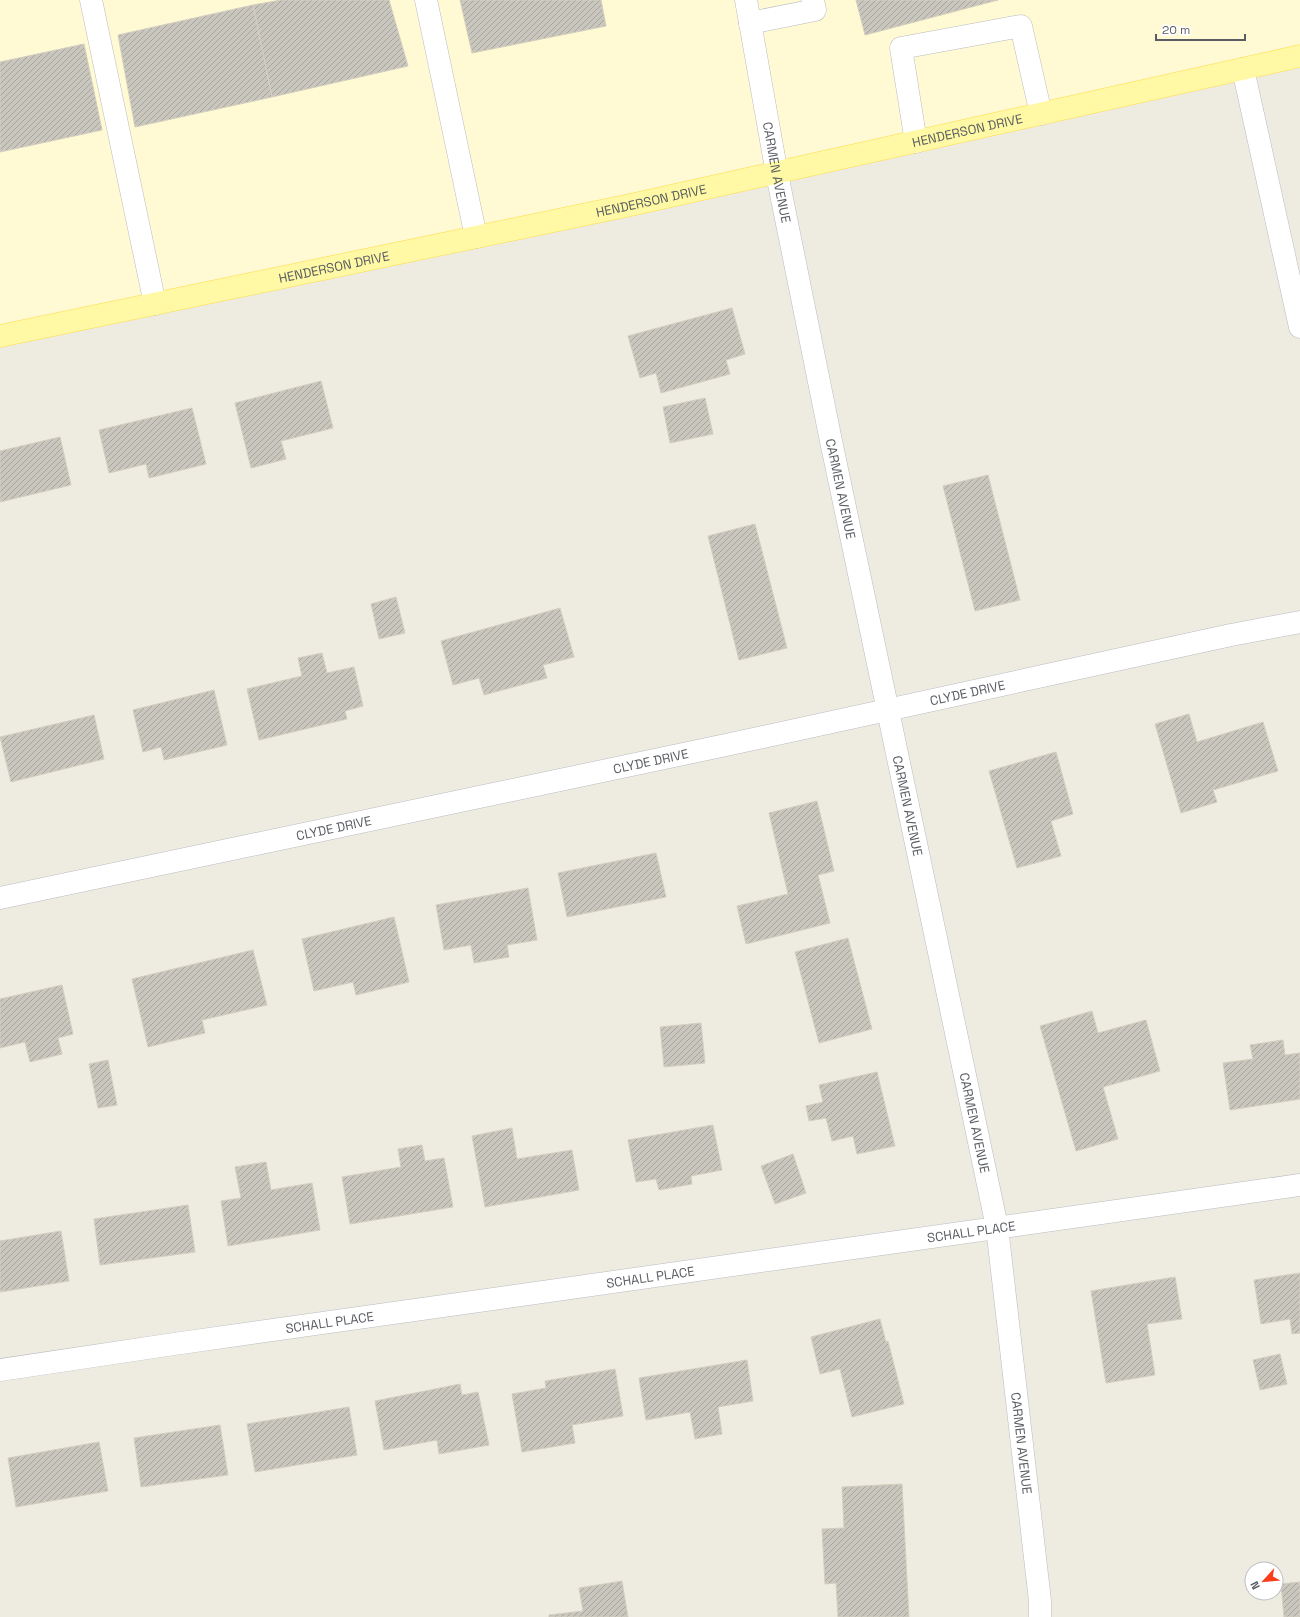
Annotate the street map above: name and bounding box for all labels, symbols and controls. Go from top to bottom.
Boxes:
scale bar [1156,16,1245,42]
text: 20 m [1162,22,1190,38]
street label: HENDERSON DRIVE [910,110,1024,151]
street label: CARMEN AVENUE [759,120,795,224]
street label: HENDERSON DRIVE [594,180,708,220]
street label: HENDERSON DRIVE [277,247,391,286]
street label: CARMEN AVENUE [822,437,860,541]
street label: CLYDE DRIVE [928,676,1007,709]
street label: CLYDE DRIVE [612,745,690,777]
street label: CARMEN AVENUE [889,754,927,858]
street label: CLYDE DRIVE [294,811,373,844]
street label: CARMEN AVENUE [956,1071,994,1175]
street label: SCHALL PLACE [926,1217,1016,1246]
street label: SCHALL PLACE [605,1262,696,1291]
street label: SCHALL PLACE [284,1307,375,1337]
street label: CARMEN AVENUE [1008,1391,1036,1495]
north arrow [1244,1561,1284,1601]
text: N [1247,1579,1263,1592]

